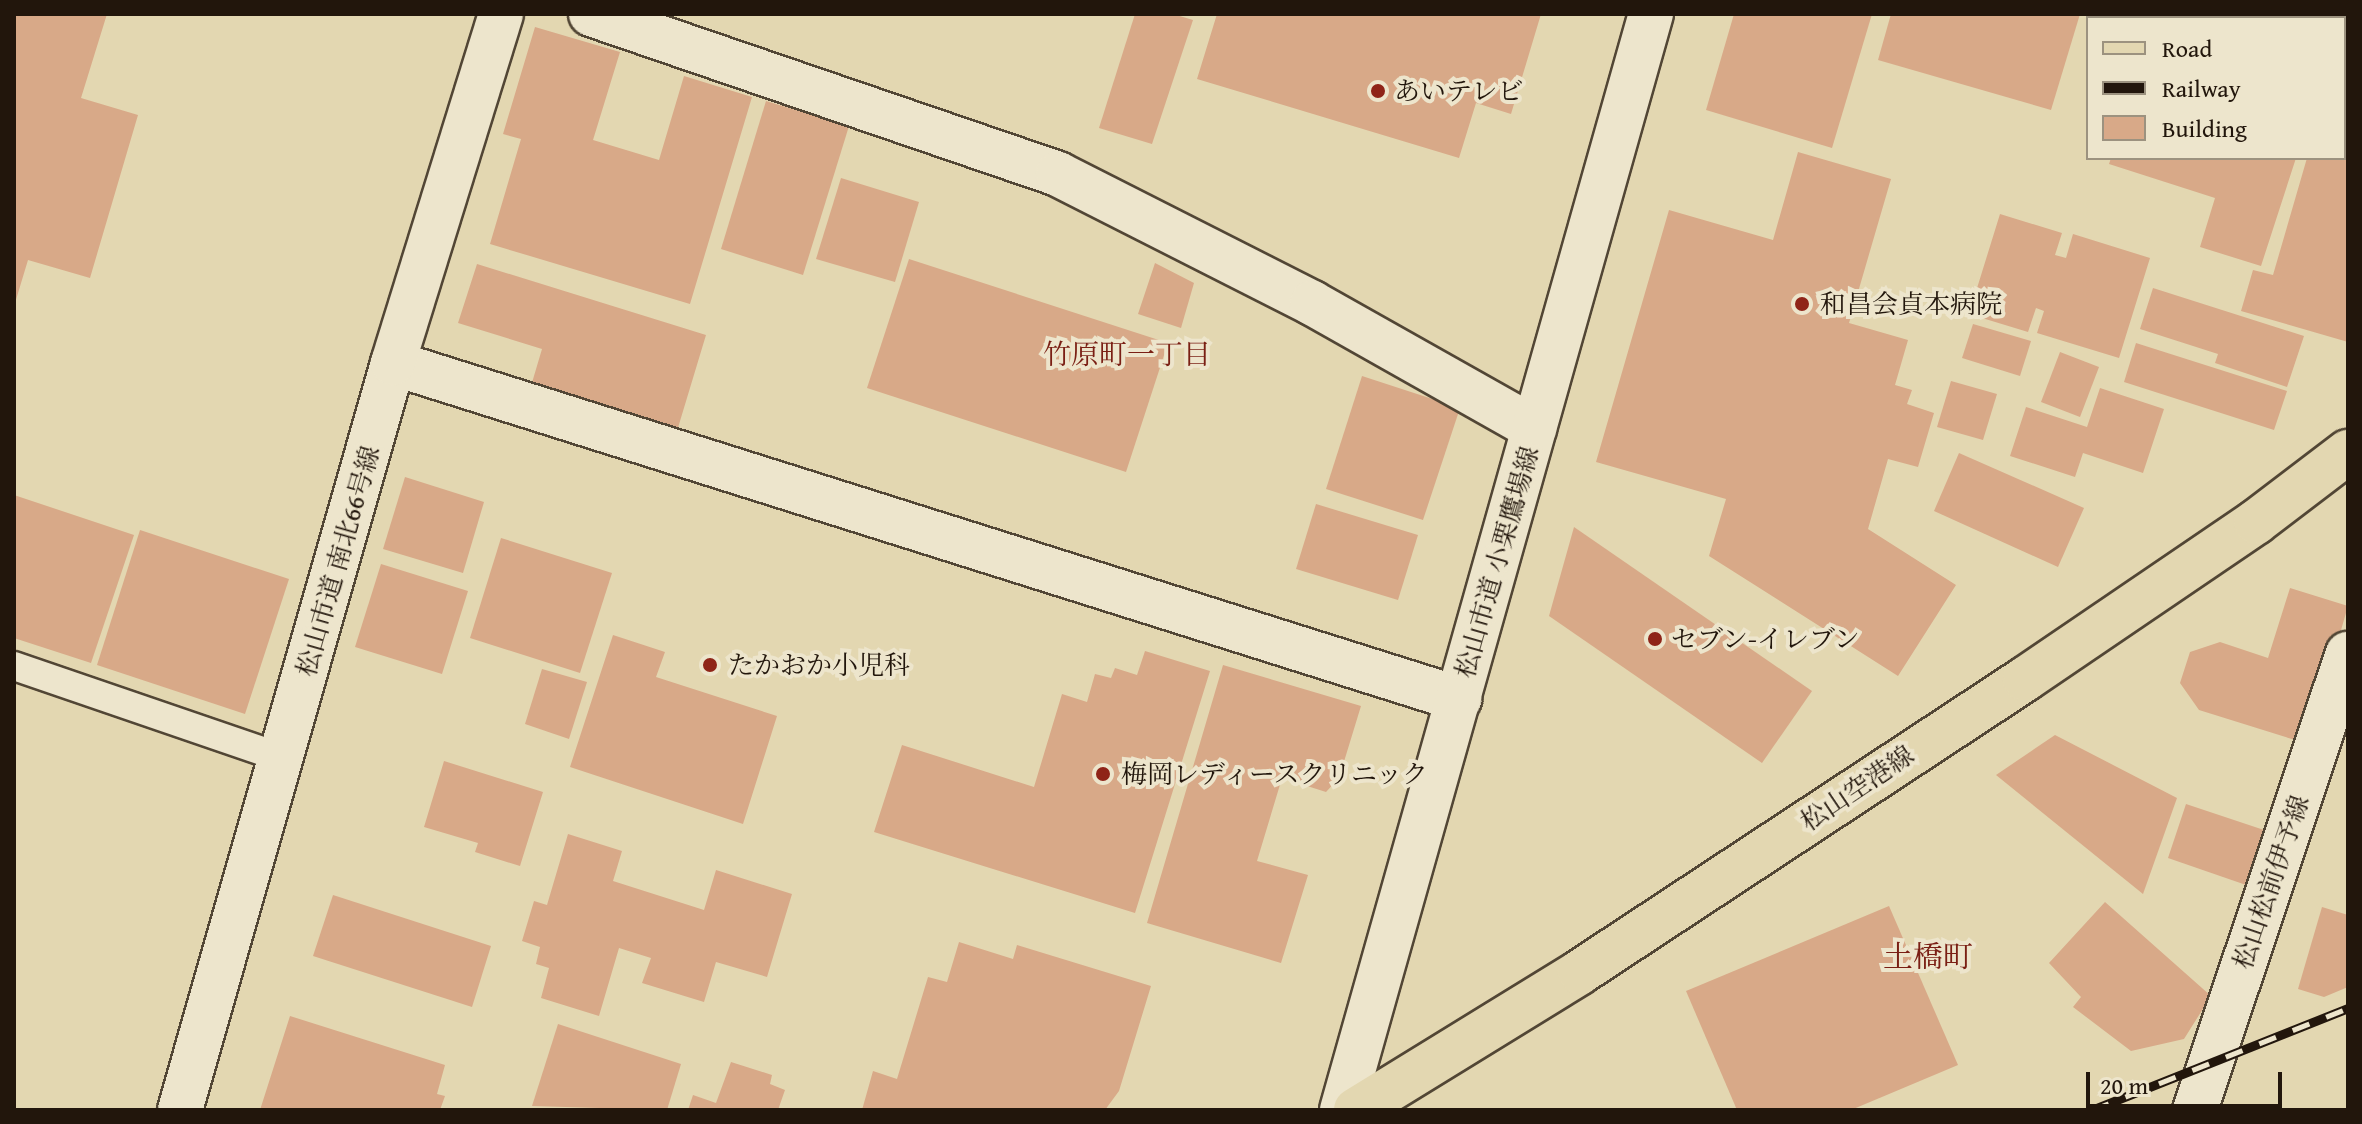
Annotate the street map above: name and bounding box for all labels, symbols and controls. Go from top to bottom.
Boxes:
legend [2086,16,2346,160]
text: Road [2162,31,2212,66]
text: Railway [2162,71,2241,106]
place label: あいテレビ [1394,75,1524,107]
marker: あいテレビ [1369,82,1387,100]
text: Building [2162,111,2247,146]
place label: 和昌会貞本病院 [1820,288,2002,320]
marker: 和昌会貞本病院 [1791,293,1813,315]
district label: 竹原町一丁目 [1043,337,1211,371]
street label: 松山市道 南北66号線 [290,442,386,680]
street label: 松山市道 小栗鷹場線 [1449,442,1545,682]
place label: セブン-イレブン [1671,623,1862,655]
marker: セブン-イレブン [1646,630,1664,648]
place label: たかおか小児科 [728,649,910,681]
marker: たかおか小児科 [699,654,721,676]
street label: 松山空港線 [1794,739,1920,837]
place label: 梅岡レディースクリニック [1121,758,1433,790]
marker: 梅岡レディースクリニック [1092,763,1114,785]
street label: 松山松前伊予線 [2227,791,2315,973]
district label: 土橋町 [1883,938,1973,974]
scale bar [2090,1056,2286,1106]
text: 20 m [2100,1068,2148,1103]

